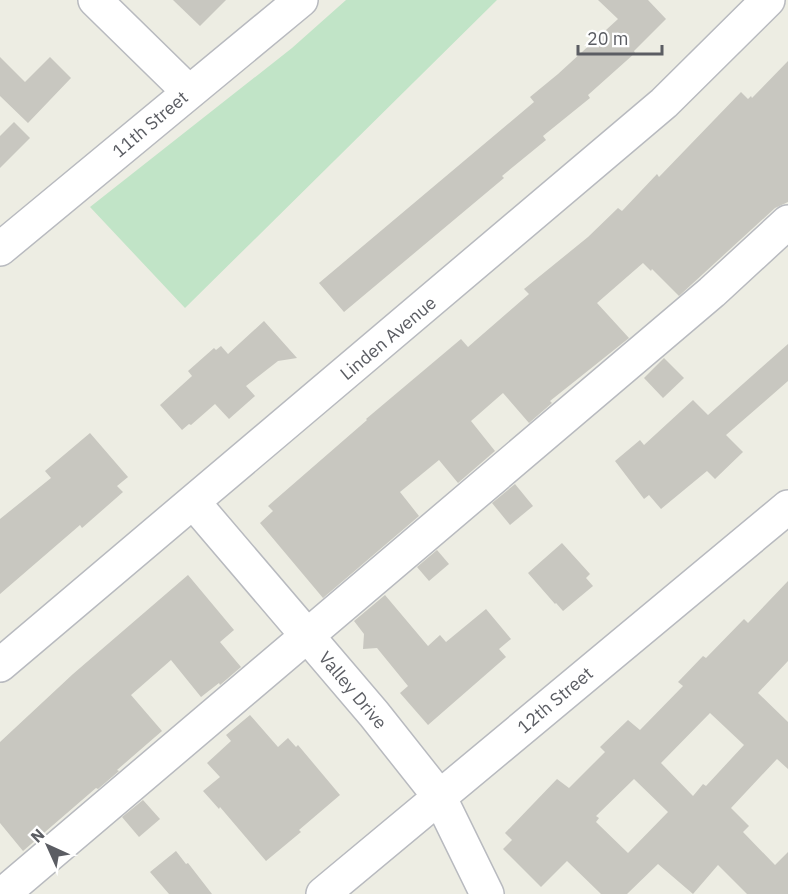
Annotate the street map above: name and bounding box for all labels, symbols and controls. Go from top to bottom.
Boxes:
scale bar [578,18,662,56]
text: 20 m [587,27,629,50]
street label: 11th Street [107,86,193,162]
street label: Linden Avenue [335,291,441,385]
street label: Valley Drive [314,646,392,734]
street label: 12th Street [512,662,598,738]
north arrow [18,816,78,876]
text: N [26,824,49,847]

